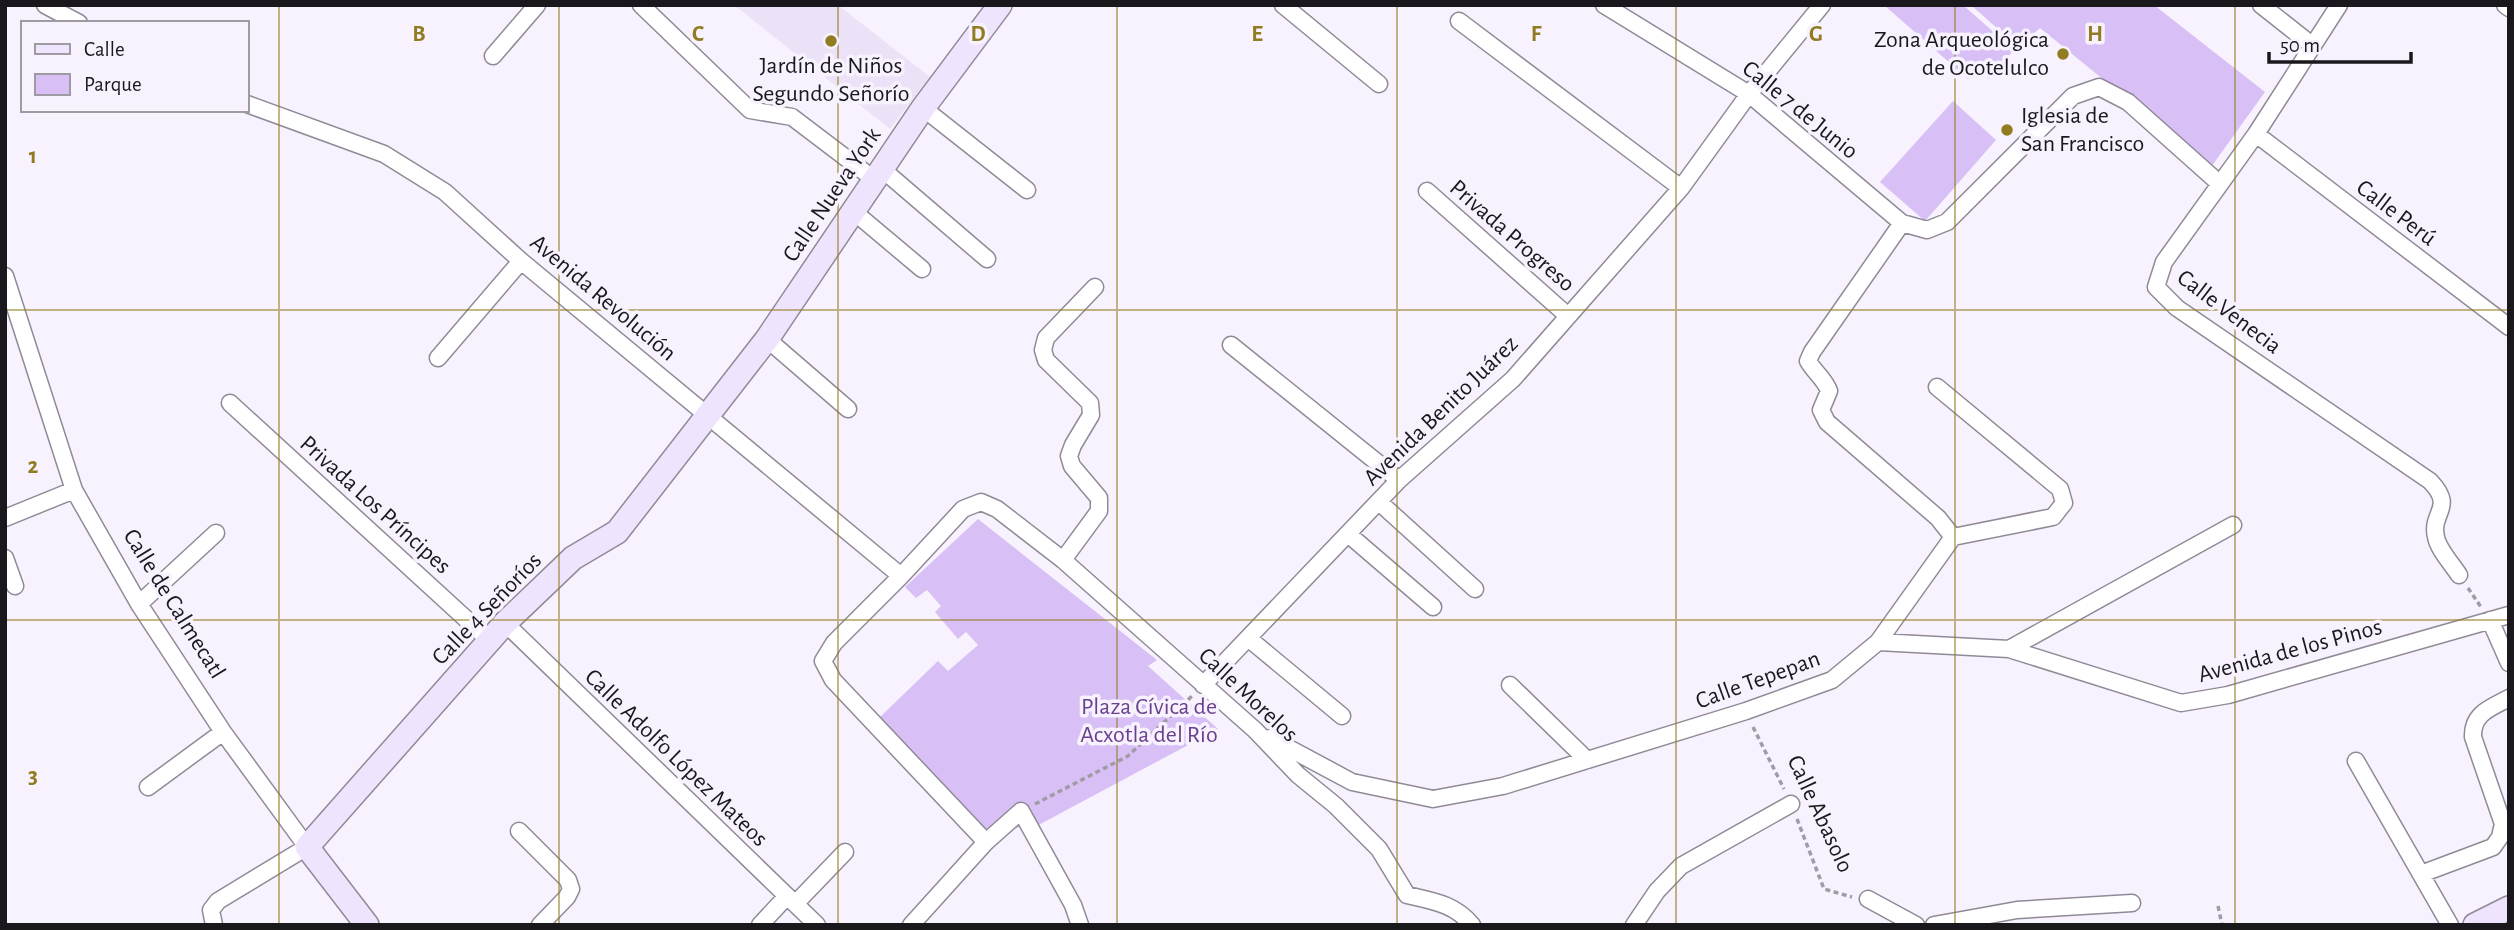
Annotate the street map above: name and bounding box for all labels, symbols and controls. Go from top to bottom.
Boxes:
legend [21,21,248,112]
scale bar [2269,21,2411,65]
text: B [412,23,426,46]
text: C [692,23,704,46]
text: D [970,23,986,46]
text: E [1251,23,1263,46]
text: F [1531,23,1542,46]
text: G [1809,23,1823,46]
text: H [2087,23,2103,46]
place label: Zona Arqueológica de Ocotelulco [1874,28,2049,80]
marker: Jardín de Niños Segundo Señorío [823,33,839,49]
text: 50 m [2280,35,2320,56]
text: Calle [84,39,125,60]
marker: Zona Arqueológica de Ocotelulco [2055,46,2071,62]
place label: Jardín de Niños Segundo Señorío [752,54,910,106]
street label: Calle 7 de Junio [1738,56,1862,164]
text: Parque [84,74,142,95]
place label: Iglesia de San Francisco [2021,104,2144,156]
marker: Iglesia de San Francisco [1999,122,2015,138]
street label: Calle Nueva York [778,124,886,266]
text: 1 [29,145,37,168]
street label: Calle Perú [2352,175,2440,251]
street label: Privada Progreso [1445,176,1579,296]
street label: Avenida Revolución [525,230,681,366]
street label: Calle Venecia [2172,265,2286,359]
street label: Avenida Benito Juárez [1359,331,1523,490]
street label: Privada Los Príncipes [295,431,455,579]
text: 2 [28,455,39,478]
street label: Calle de Calmecatl [118,525,230,683]
street label: Calle 4 Señoríos [428,548,546,670]
street label: Avenida de los Pinos [2195,615,2385,687]
street label: Calle Morelos [1194,643,1302,747]
street label: Calle Tepepan [1693,646,1823,714]
street label: Calle Adolfo López Mateos [580,665,772,851]
park label: Plaza Cívica de Acxotla del Río [1080,695,1218,747]
street label: Calle Abasolo [1782,752,1858,876]
text: 3 [28,765,38,788]

